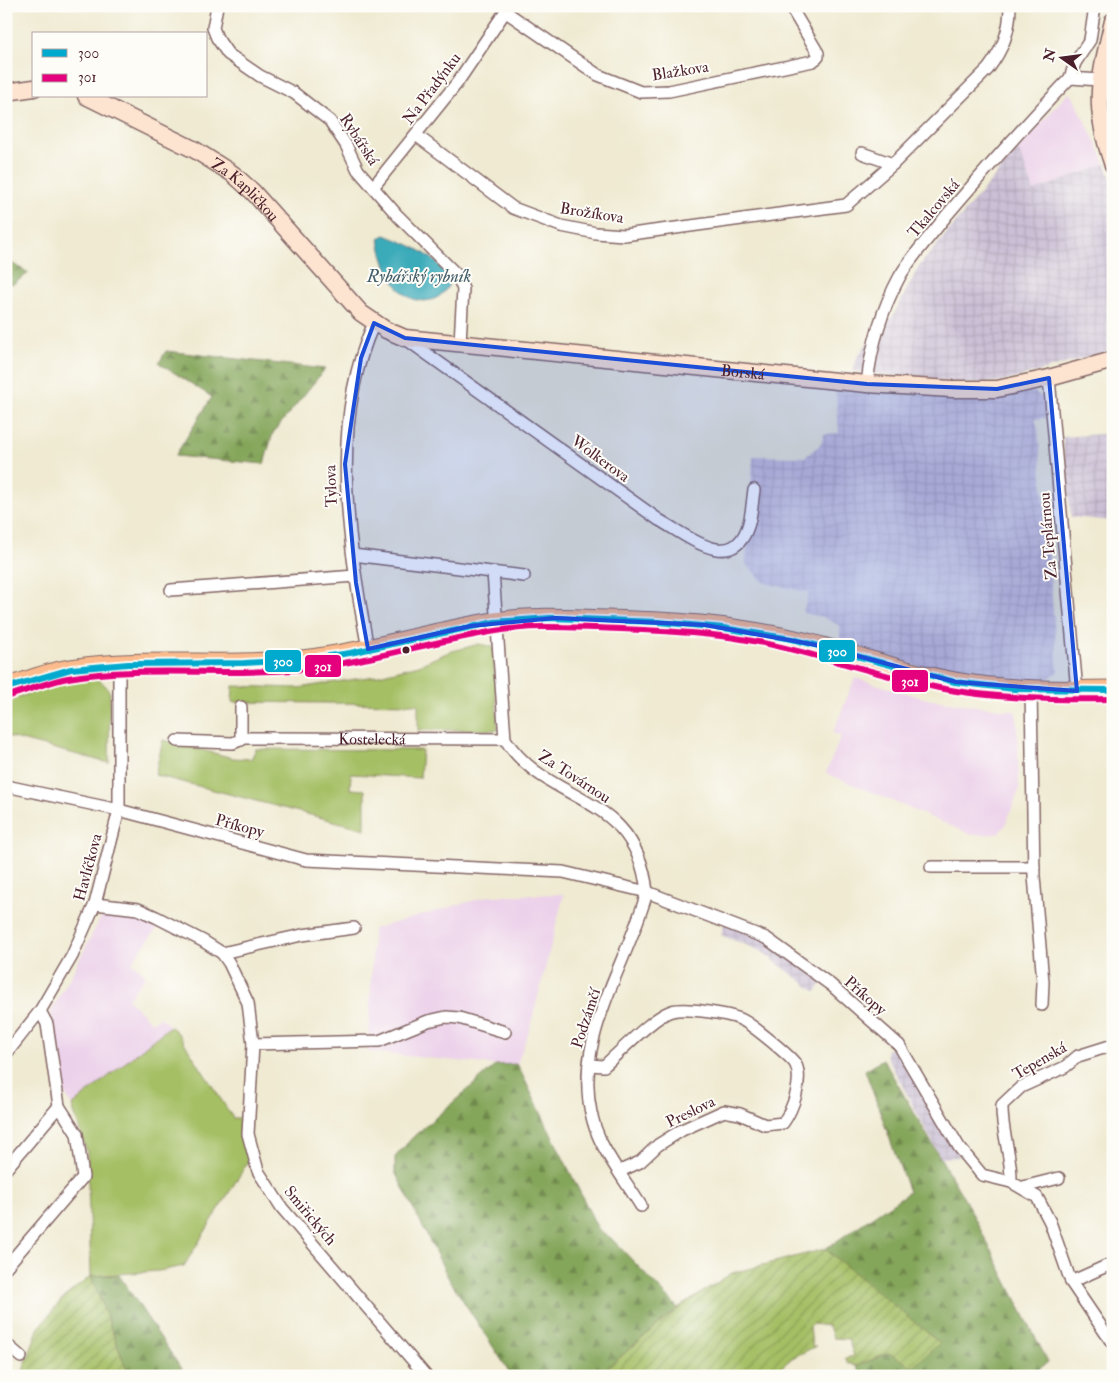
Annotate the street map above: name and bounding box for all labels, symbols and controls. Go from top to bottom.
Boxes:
legend [32,32,208,98]
north arrow [1036,32,1086,82]
text: 300 [78,44,99,63]
text: N [1040,46,1060,64]
street label: Na Přadýnku [398,49,465,128]
street label: Blažkova [650,57,710,85]
text: 301 [78,68,97,87]
street label: Rybářská [335,110,384,170]
street label: Za Kapličkou [207,154,283,226]
street label: Tkalcovská [903,175,964,242]
street label: Brožíkova [558,198,626,228]
water label: Rybářský rybník [366,265,471,288]
street label: Borská [720,361,766,385]
street label: Wolkerova [566,430,634,487]
street label: Tylova [320,464,342,507]
street label: Za Teplárnou [1034,491,1063,580]
line badge: 300 [818,639,856,663]
text: 300 [827,643,847,660]
unlabelled marker [401,645,411,655]
line badge: 300 [264,649,302,673]
text: 300 [273,653,293,670]
line badge: 301 [304,654,342,678]
text: 301 [314,658,332,675]
line badge: 301 [891,669,929,693]
text: 301 [901,673,919,690]
street label: Kostelecká [338,729,406,750]
street label: Za Továrnou [534,746,615,808]
street label: Příkopy [213,810,267,843]
street label: Havlíčkova [69,831,107,903]
street label: Příkopy [839,972,891,1021]
street label: Podzámčí [567,984,606,1051]
street label: Tepenská [1009,1037,1071,1085]
street label: Preslova [663,1091,719,1132]
street label: Smiřických [280,1182,341,1250]

